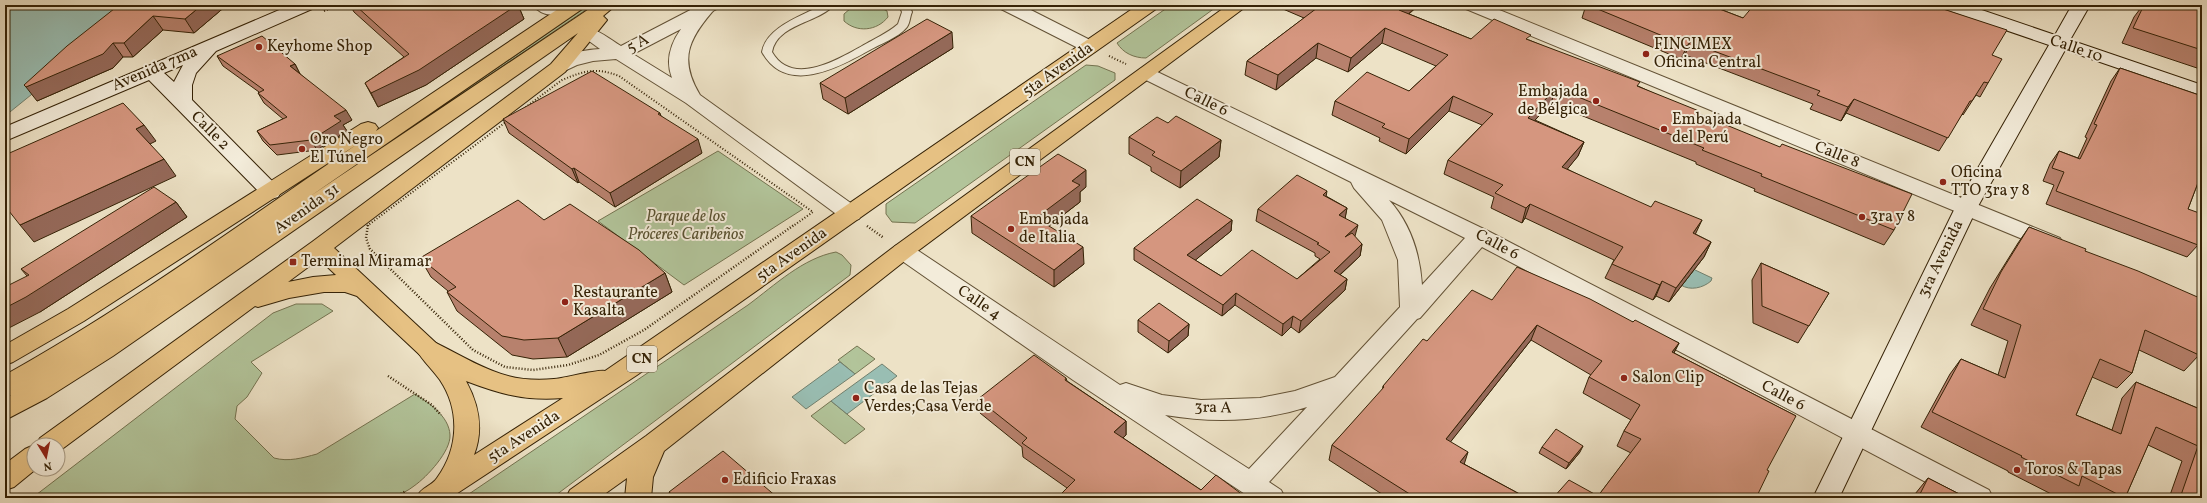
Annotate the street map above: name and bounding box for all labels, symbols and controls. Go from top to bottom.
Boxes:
street label: 5 A [623,29,653,59]
street label: Calle 10 [2047,30,2105,68]
place label: FINCIMEX Oficina Central [1654,34,1761,74]
place label: Keyhome Shop [267,36,372,58]
street label: 5ta Avenida [1018,37,1098,103]
street label: Avenida 7ma [109,41,201,97]
marker: Keyhome Shop [254,42,264,52]
marker: FINCIMEX Oficina Central [1641,49,1651,59]
place label: Embajada de Bélgica [1518,81,1588,121]
street label: Calle 6 [1180,82,1232,122]
marker: Embajada de Bélgica [1591,96,1601,106]
street label: Calle 2 [185,106,235,156]
place label: Embajada del Perú [1672,109,1742,149]
marker: Embajada del Perú [1659,124,1669,134]
place label: Oro Negro El Túnel [310,129,383,169]
street label: Calle 8 [1811,136,1863,174]
marker: Oro Negro El Túnel [297,144,307,154]
road number: CN [1010,149,1040,175]
place label: Oficina TTO 3ra y 8 [1951,162,2030,202]
marker: Oficina TTO 3ra y 8 [1938,177,1948,187]
street label: Avenida 31 [270,178,344,240]
park label: Parque de los Próceres Caribeños [628,206,744,246]
place label: 3ra y 8 [1870,206,1915,228]
place label: Embajada de Italia [1019,209,1089,249]
marker: 3ra y 8 [1857,212,1867,222]
street label: 3ra Avenida [1913,217,1969,301]
street label: 5ta Avenida [752,222,832,288]
marker: Embajada de Italia [1006,224,1016,234]
street label: Calle 6 [1471,224,1523,266]
place label: Terminal Miramar [301,251,432,273]
marker: Terminal Miramar [288,257,298,267]
street label: Calle 4 [953,280,1005,326]
place label: Restaurante Kasalta [573,282,658,322]
marker: Restaurante Kasalta [560,297,570,307]
road number: CN [627,346,657,372]
place label: Salon Clip [1632,367,1704,389]
marker: Salon Clip [1619,373,1629,383]
street label: Calle 6 [1757,375,1809,417]
place label: Casa de las Tejas Verdes;Casa Verde [864,378,992,418]
marker: Casa de las Tejas Verdes;Casa Verde [851,393,861,403]
street label: 3ra A [1194,396,1232,420]
street label: 5ta Avenida [484,405,564,469]
north arrow [26,437,66,477]
text: N [42,457,53,473]
place label: Toros & Tapas [2025,459,2122,481]
marker: Toros & Tapas [2012,465,2022,475]
place label: Edificio Fraxas [733,469,836,491]
marker: Edificio Fraxas [720,475,730,485]

